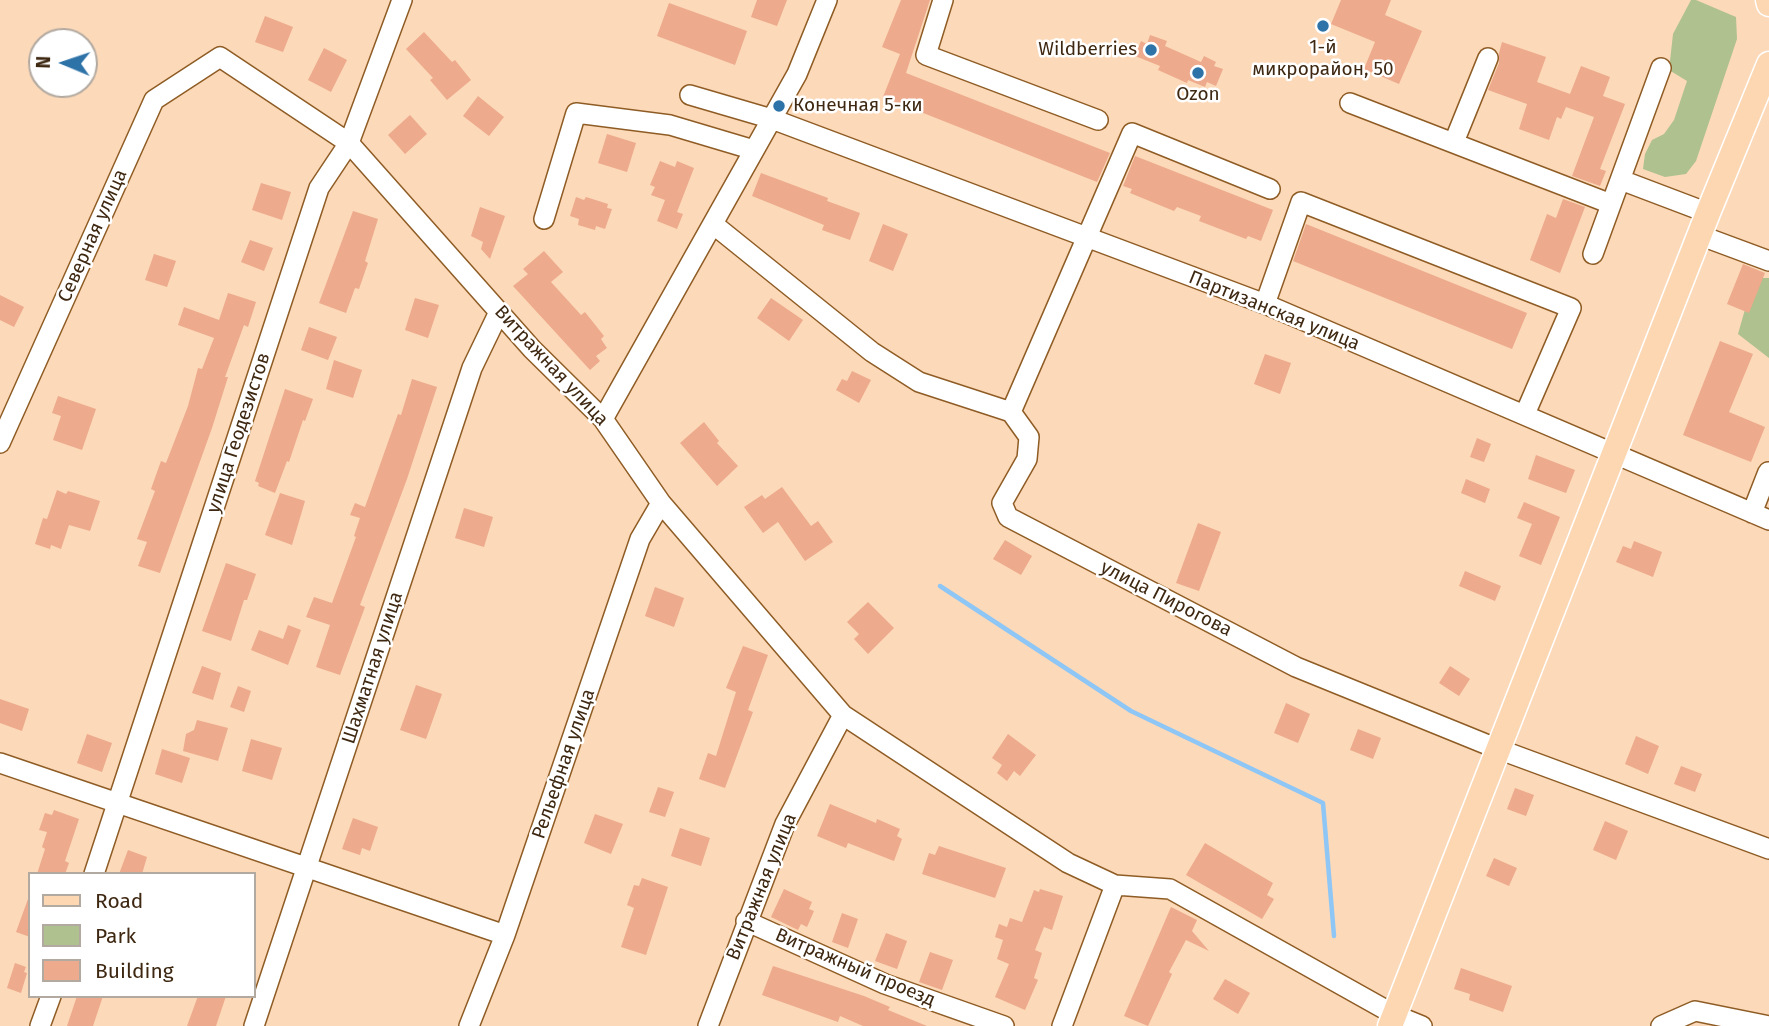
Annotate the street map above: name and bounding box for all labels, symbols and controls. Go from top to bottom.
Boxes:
marker: 1-й микрорайон, 50 [1315,18,1331,34]
north arrow [28,28,98,98]
place label: 1-й микрорайон, 50 [1252,37,1394,81]
place label: Wildberries [1038,39,1137,61]
marker: Wildberries [1143,42,1159,58]
text: N [32,56,55,69]
marker: Ozon [1190,65,1206,81]
place label: Ozon [1176,84,1220,106]
place label: Конечная 5-ки [793,95,923,117]
marker: Конечная 5-ки [771,98,787,114]
street label: Северная улица [54,166,132,306]
street label: Партизанская улица [1185,266,1363,356]
street label: Витражная улица [489,301,613,431]
street label: улица Геодезистов [202,350,276,516]
street label: улица Пирогова [1097,556,1235,642]
street label: Шахматная улица [338,589,408,747]
street label: Рельефная улица [528,686,600,842]
street label: Витражная улица [722,810,802,964]
legend [28,872,256,998]
text: Road [95,888,143,914]
text: Park [95,923,136,949]
street label: Витражный проезд [772,924,938,1012]
text: Building [95,958,174,984]

